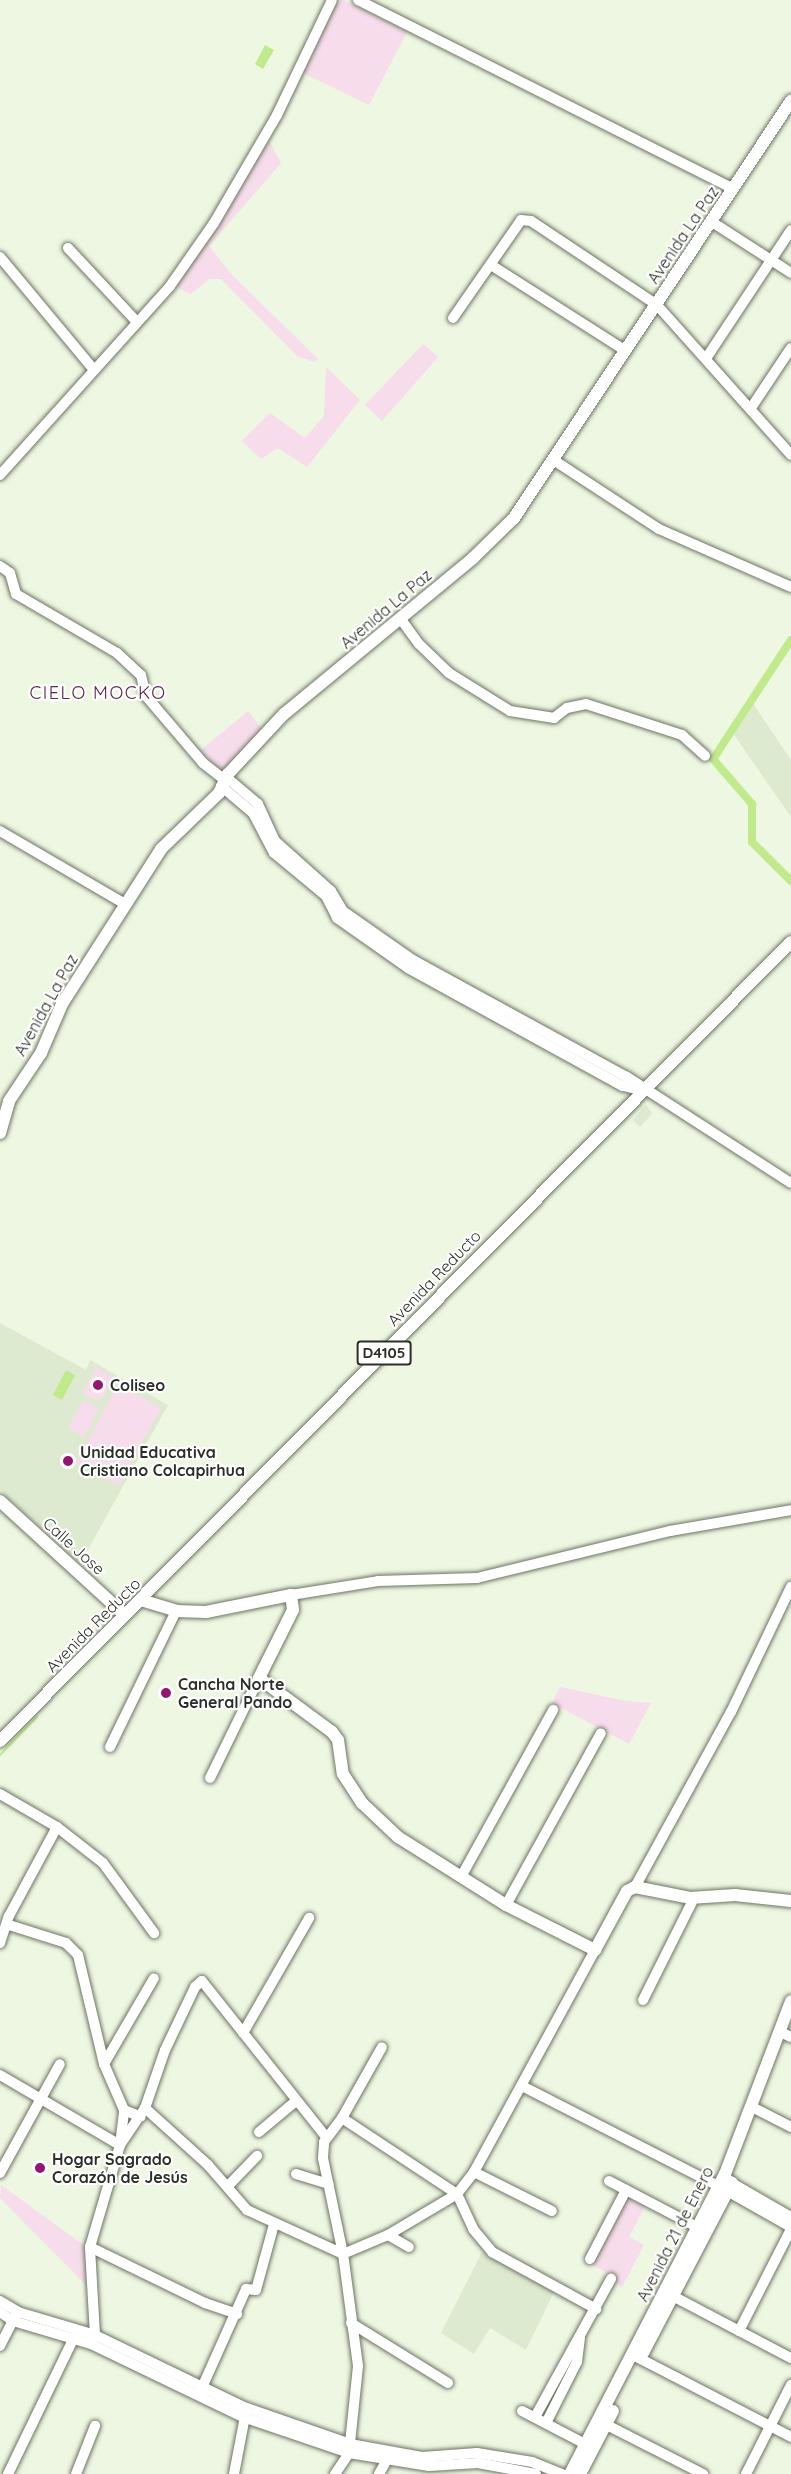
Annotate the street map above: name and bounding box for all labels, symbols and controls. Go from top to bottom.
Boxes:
street label: Avenida La Paz [643,183,723,287]
street label: Avenida La Paz [336,565,436,653]
district label: CIELO MOCKO [30,682,166,704]
street label: Avenida La Paz [10,951,82,1059]
street label: Avenida Reducto [383,1226,485,1330]
road number: D4105 [356,1341,412,1365]
place label: Coliseo [110,1375,165,1395]
marker: Coliseo [91,1378,105,1392]
place label: Unidad Educativa Cristiano Colcapirhua [80,1442,245,1480]
marker: Unidad Educativa Cristiano Colcapirhua [61,1454,75,1468]
street label: Calle Jose [39,1513,109,1579]
street label: Avenida Reducto [42,1574,144,1676]
place label: Cancha Norte General Pando [178,1674,292,1712]
marker: Cancha Norte General Pando [159,1686,173,1700]
place label: Hogar Sagrado Corazón de Jesús [52,2149,188,2187]
marker: Hogar Sagrado Corazón de Jesús [33,2161,47,2175]
street label: Avenida 21 de Enero [633,2163,717,2305]

